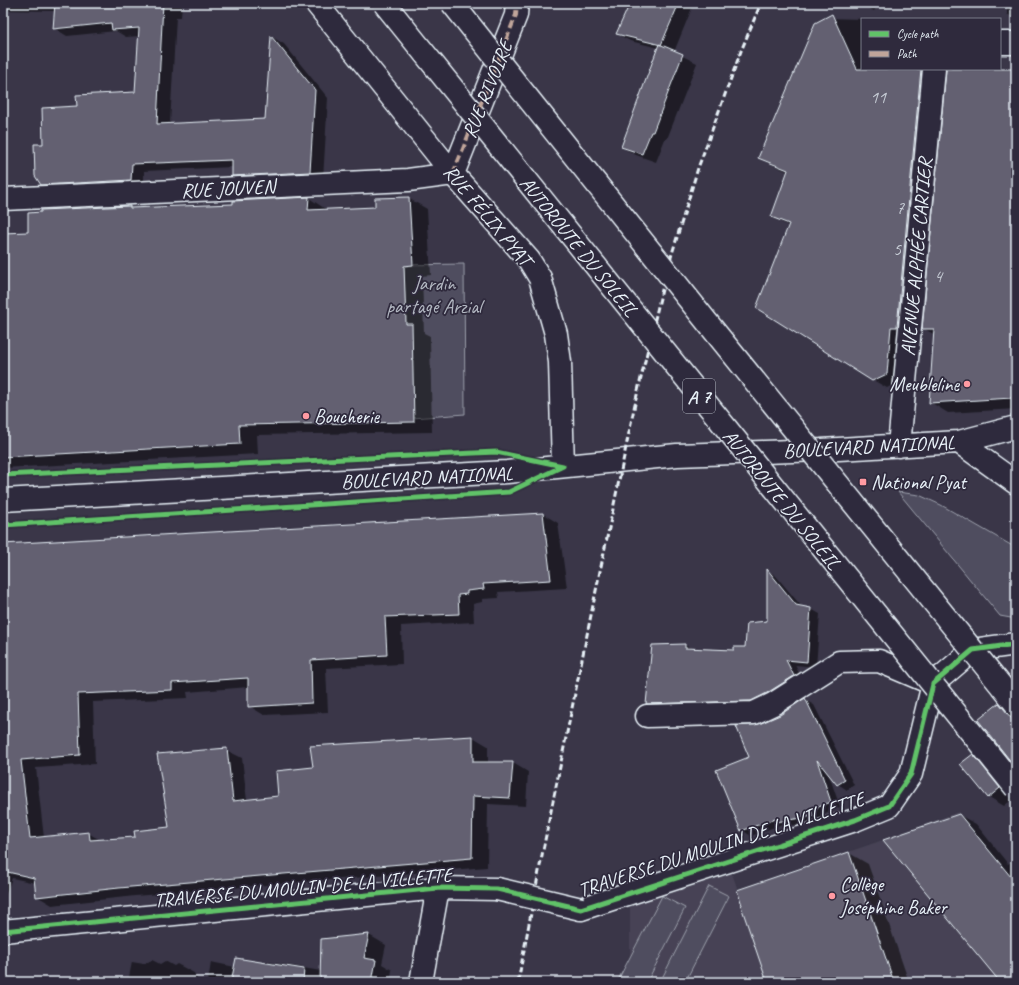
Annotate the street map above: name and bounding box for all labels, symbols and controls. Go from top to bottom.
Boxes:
legend [861,18,1001,70]
text: Cycle path [897,26,939,42]
street label: RUE RIVOIRE [457,34,519,141]
text: Path [897,46,917,62]
house number: 11 [870,86,887,108]
street label: AVENUE ALPHÉE CARTIER [895,155,938,357]
street label: RUE FÉLIX PYAT [438,160,540,275]
street label: AUTOROUTE DU SOLEIL [514,171,643,322]
street label: RUE JOUVEN [180,173,279,203]
house number: 7 [896,197,905,219]
house number: 5 [893,238,902,260]
house number: 4 [934,265,944,287]
park label: Jardin partagé Arzial [386,271,485,319]
place label: Meubleline [890,372,960,397]
road number: A 7 [683,379,715,413]
marker: Meubleline [962,379,972,389]
place label: Boucherie [314,404,380,429]
marker: Boucherie [301,411,311,421]
street label: AUTOROUTE DU SOLEIL [717,424,846,575]
street label: BOULEVARD NATIONAL [783,429,956,463]
street label: BOULEVARD NATIONAL [341,460,514,494]
place label: National Pyat [871,470,968,495]
marker: National Pyat [858,477,868,487]
street label: TRAVERSE DU MOULIN DE LA VILLETTE [575,785,870,903]
street label: TRAVERSE DU MOULIN DE LA VILLETTE [153,862,456,913]
place label: Collège Joséphine Baker [839,872,949,920]
marker: Collège Joséphine Baker [827,891,837,901]

